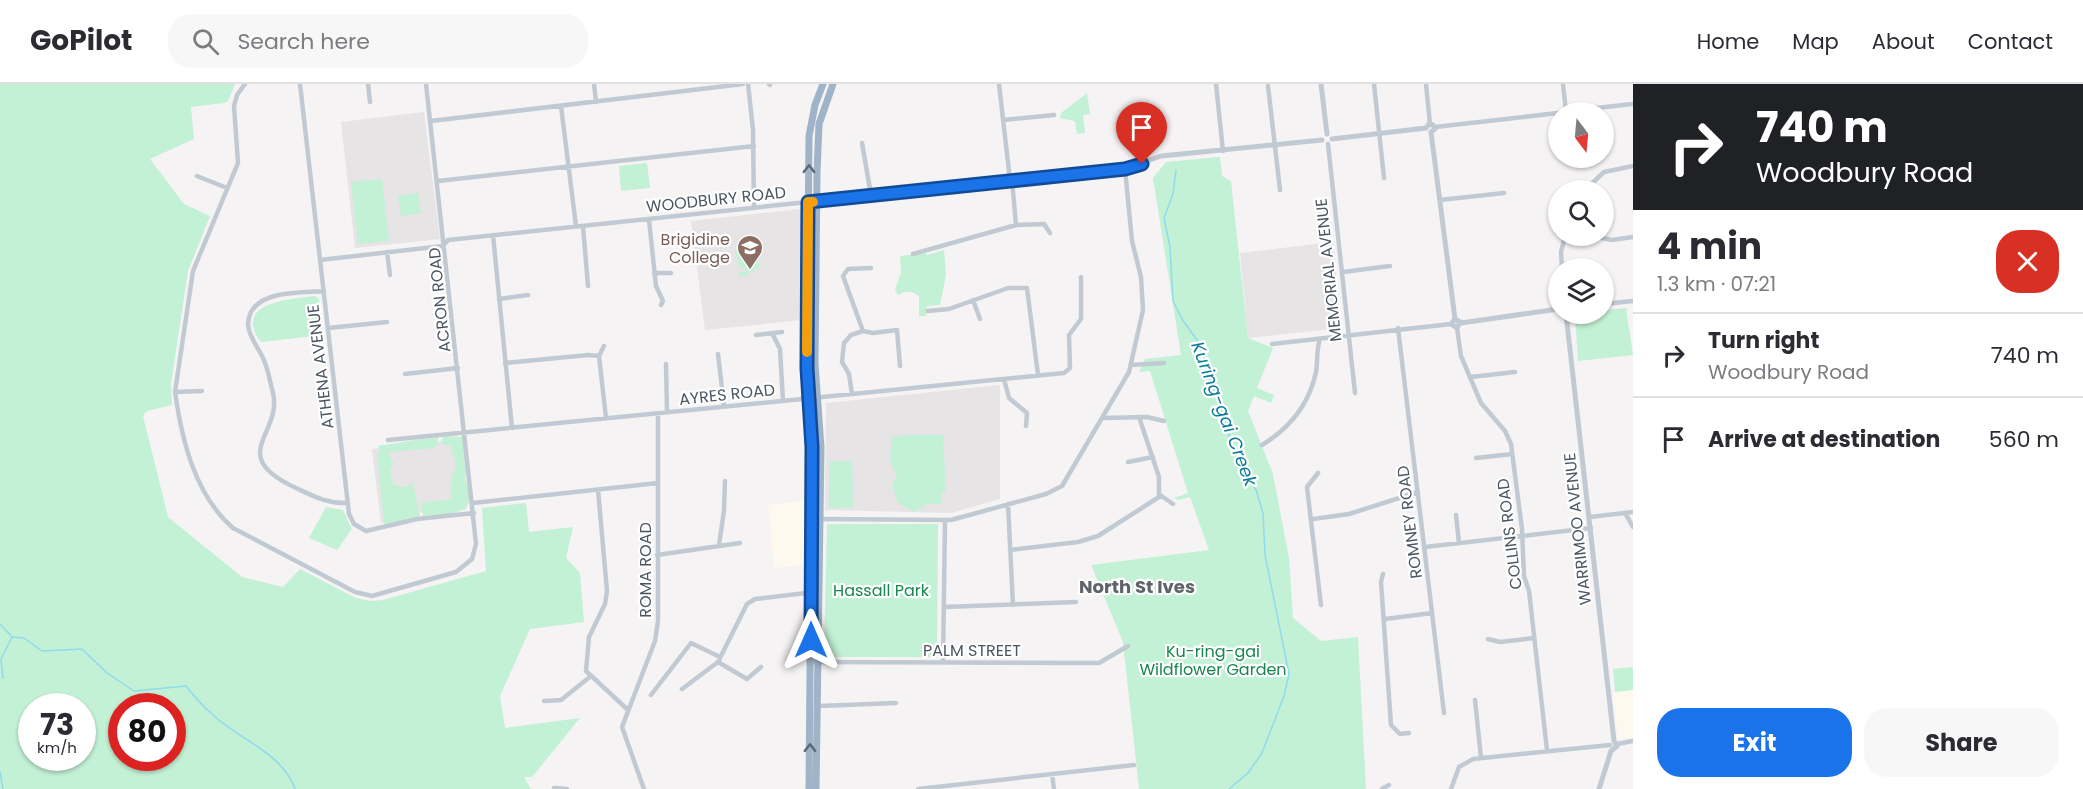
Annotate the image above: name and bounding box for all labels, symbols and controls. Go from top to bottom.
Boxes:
search box [168,14,588,68]
text: GoPilot [30,21,132,60]
icon: search [189,25,222,58]
text: Search here [237,26,370,57]
text: Home [1697,27,1759,56]
text: Map [1792,27,1839,56]
text: About [1872,27,1935,56]
text: Contact [1968,27,2053,56]
text: 740 m [1756,98,1888,157]
pin [1116,102,1167,164]
north arrow [1548,102,1614,168]
map controls [1548,102,1614,324]
icon: right [1657,108,1735,186]
icon: arrive [1125,111,1158,144]
text: Woodbury Road [1756,154,1973,191]
one-way arrow [803,165,815,174]
button: search [1548,180,1614,246]
street label: WOODBURY ROAD [645,181,787,218]
street label: MEMORIAL AVENUE [1310,197,1347,343]
text: 4 min [1657,221,1762,272]
place label: Brigidine College [661,228,730,269]
button: close [1996,230,2059,293]
school or university icon: Brigidine College [735,233,765,271]
street label: ACRON ROAD [423,246,456,354]
button: layers [1548,258,1614,324]
text: 1.3 km · 07:21 [1657,270,1776,298]
street label: ATHENA AVENUE [301,303,340,430]
text: Turn right [1708,325,1819,356]
water label: Kuring-gai Creek [1185,338,1264,491]
icon: right [1657,339,1690,372]
text: 740 m [1991,340,2059,371]
text: Woodbury Road [1708,358,1869,386]
street label: AYRES ROAD [678,378,776,411]
icon: arrive [1657,423,1690,456]
text: Arrive at destination [1708,424,1940,455]
text: 560 m [1989,424,2059,455]
street label: WARRIMOO AVENUE [1558,452,1597,606]
street label: ROMNEY ROAD [1391,464,1428,580]
street label: COLLINS ROAD [1491,477,1528,591]
street label: ROMA ROAD [634,522,657,618]
district label: North St Ives [1079,574,1195,599]
park label: Hassall Park [833,579,930,602]
position arrow [779,608,843,672]
street label: PALM STREET [923,639,1021,662]
park label: Ku-ring-gai Wildflower Garden [1139,640,1287,681]
speed limit sign: 80 [108,693,186,771]
text: 73 [40,703,74,746]
button: Exit [1657,708,1852,777]
button: Share [1864,708,2059,777]
text: km/h [37,737,77,758]
one-way arrow [804,744,816,753]

